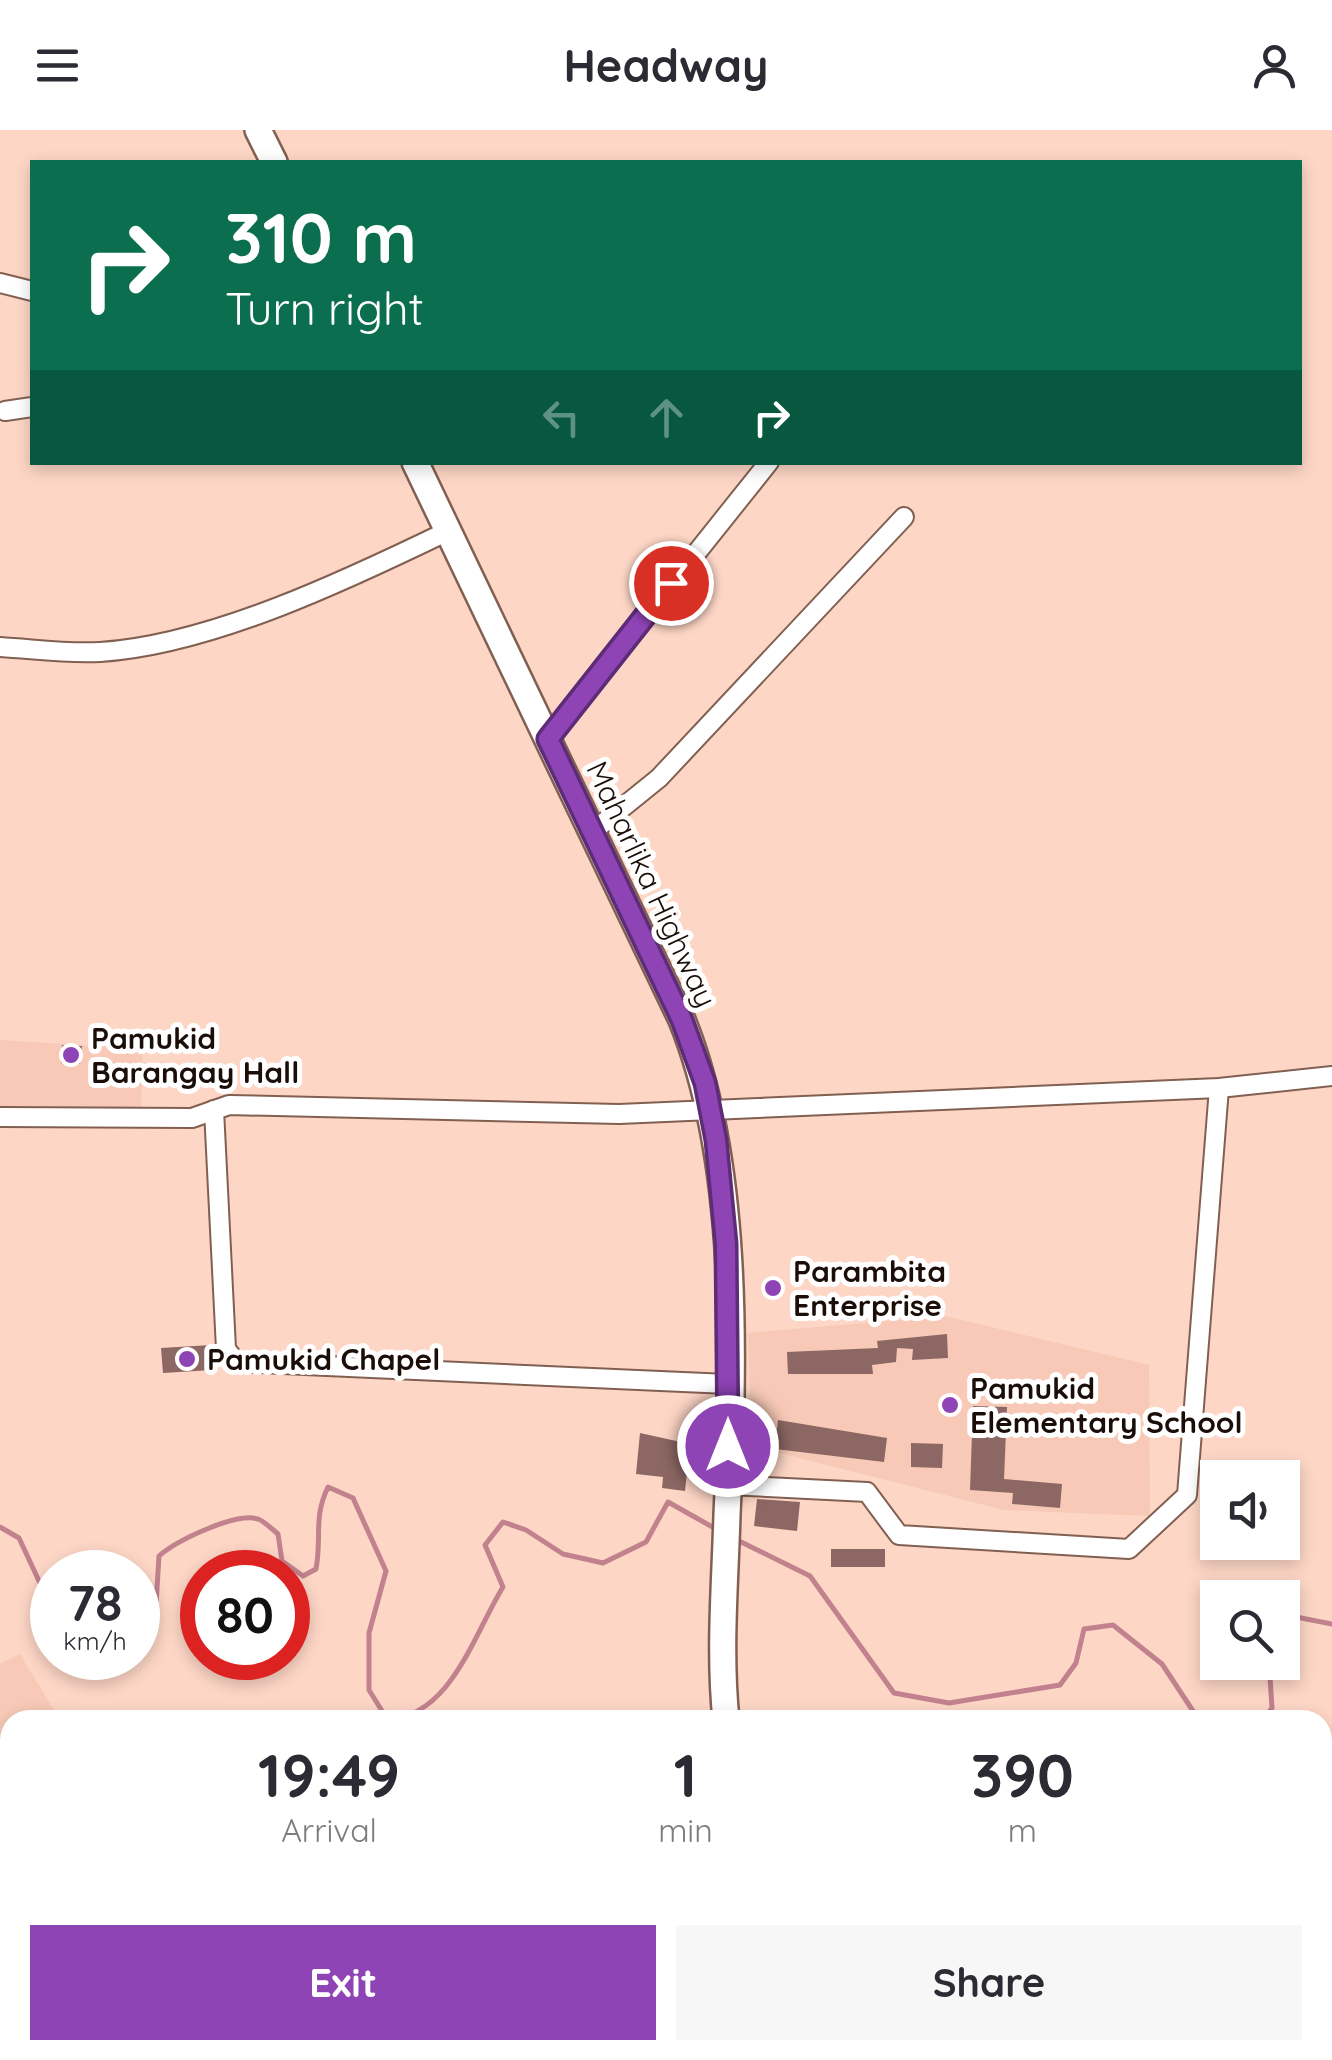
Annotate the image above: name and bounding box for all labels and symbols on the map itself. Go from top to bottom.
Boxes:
pin [629,541,714,626]
street label: Maharlika Highway [578,755,726,1013]
place label: Pamukid Barangay Hall [91,1019,299,1091]
marker: Pamukid Barangay Hall [60,1044,82,1066]
place label: Parambita Enterprise [793,1252,946,1324]
marker: Parambita Enterprise [762,1277,784,1299]
place label: Pamukid Chapel [207,1340,440,1378]
marker: Pamukid Chapel [176,1348,198,1370]
place label: Pamukid Elementary School [970,1369,1243,1441]
position arrow [676,1394,780,1498]
marker: Pamukid Elementary School [939,1394,961,1416]
speed limit sign: 80 [180,1550,310,1680]

